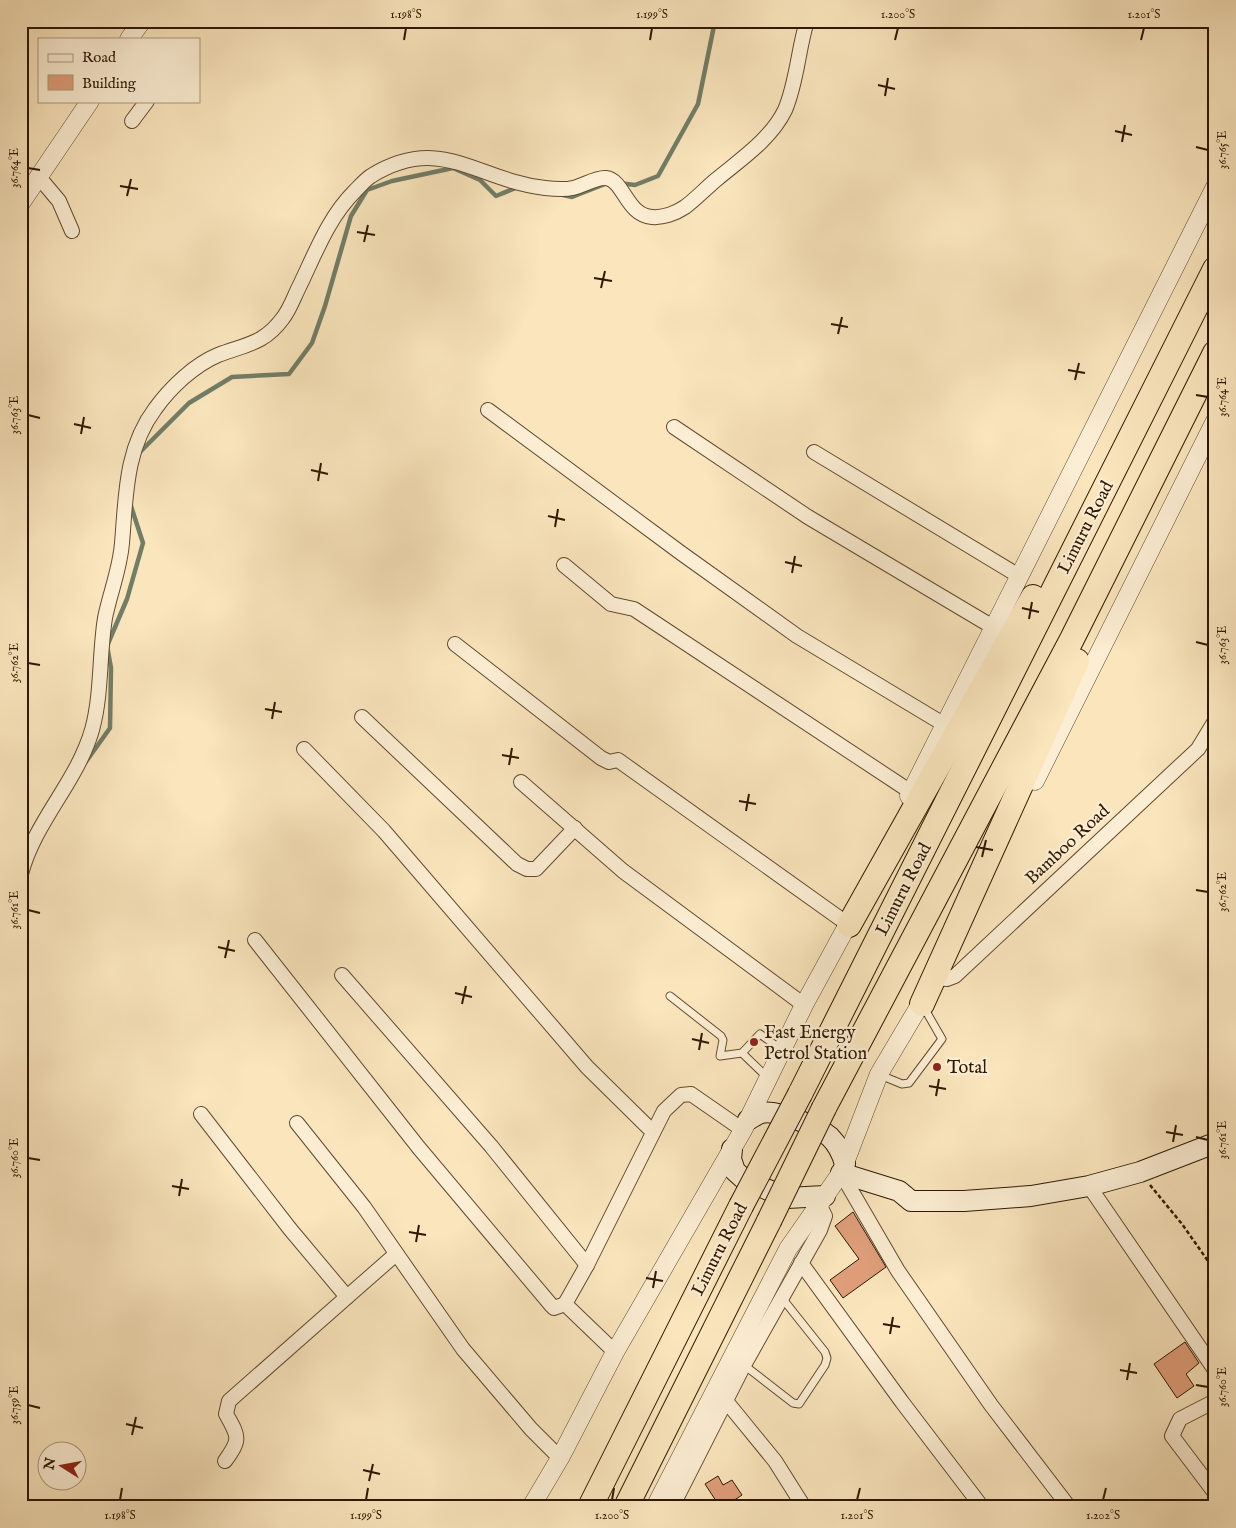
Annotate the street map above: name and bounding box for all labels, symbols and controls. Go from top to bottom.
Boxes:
text: 1.198°S [390,7,422,22]
text: 1.199°S [636,7,668,22]
text: 1.200°S [881,7,915,22]
text: 1.201°S [1128,7,1160,22]
legend [38,38,200,102]
text: Road [82,48,117,67]
text: Building [82,74,137,93]
text: 36.765°E [1215,131,1230,169]
text: 36.764°E [7,148,22,188]
text: 36.764°E [1215,377,1230,417]
text: 36.763°E [7,396,22,434]
street label: Limuru Road [1053,477,1120,578]
text: 36.763°E [1215,626,1230,664]
text: 36.762°E [7,643,22,683]
street label: Bamboo Road [1021,800,1115,890]
street label: Limuru Road [871,839,938,940]
text: 36.762°E [1215,872,1230,912]
text: 36.761°E [7,891,22,929]
place label: Fast Energy Petrol Station [764,1022,867,1066]
marker: Fast Energy Petrol Station [748,1036,760,1048]
place label: Total [947,1057,987,1080]
marker: Total [931,1061,943,1073]
text: 36.761°E [1215,1121,1230,1159]
text: 36.760°E [7,1138,22,1178]
street label: Limuru Road [687,1199,754,1300]
text: 36.760°E [1215,1367,1230,1407]
text: 36.759°E [7,1386,22,1424]
north arrow [38,1440,88,1490]
text: N [40,1456,60,1472]
text: 1.198°S [104,1508,136,1523]
text: 1.199°S [350,1508,382,1523]
text: 1.200°S [595,1508,629,1523]
text: 1.201°S [841,1508,873,1523]
text: 1.202°S [1086,1508,1120,1523]

